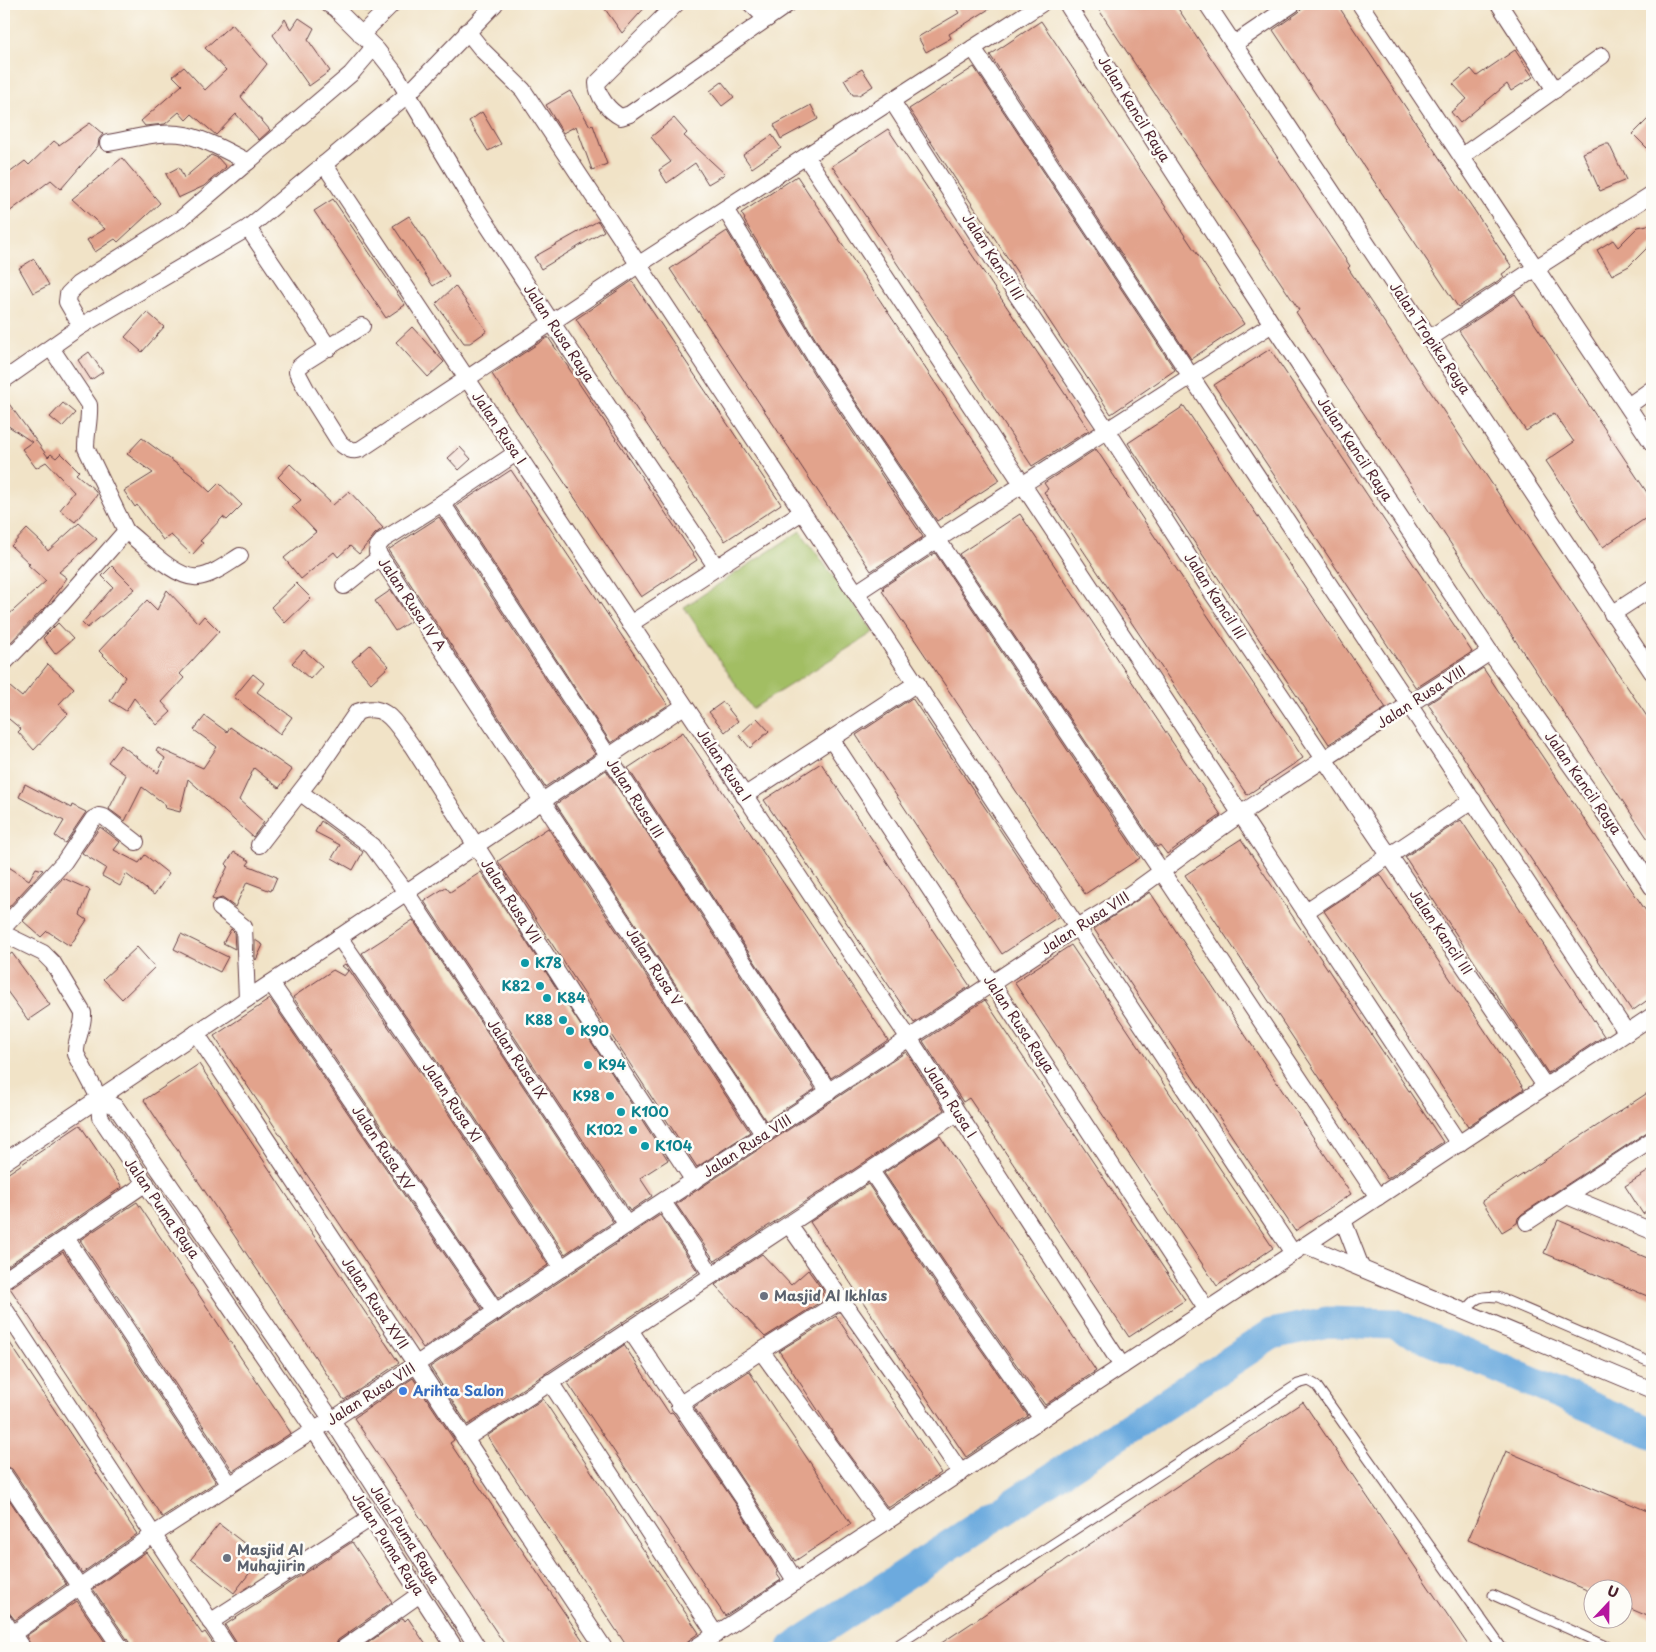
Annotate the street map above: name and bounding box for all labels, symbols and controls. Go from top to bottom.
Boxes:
street label: Jalan Kancil Raya [1093,51,1176,166]
street label: Jalan Kancil III [957,209,1029,304]
street label: Jalan Tropika Raya [1385,277,1476,398]
street label: Jalan Rusa Raya [519,280,600,386]
street label: Jalan Rusa I [467,387,532,468]
street label: Jalan Kancil Raya [1313,392,1398,505]
street label: Jalan Kancil III [1179,548,1251,643]
street label: Jalan Rusa IV A [373,553,452,655]
street label: Jalan Rusa VIII [1372,660,1469,733]
street label: Jalan Rusa I [692,724,757,805]
street label: Jalan Kancil Raya [1540,727,1627,839]
street label: Jalan Rusa III [602,753,669,842]
street label: Jalan Rusa VII [476,854,547,947]
street label: Jalan Kancil III [1405,884,1478,979]
street label: Jalan Rusa VIII [1036,886,1133,959]
street label: Jalan Rusa V [621,923,688,1010]
place label: K78 [535,952,562,973]
marker: K78 [519,957,531,969]
street label: Jalan Rusa Raya [979,971,1060,1077]
place label: K82 [501,975,530,996]
marker: K82 [534,980,546,992]
place label: K84 [557,987,586,1008]
marker: K84 [541,992,553,1004]
place label: K88 [525,1009,553,1030]
street label: Jalan Rusa IX [483,1014,552,1103]
marker: K88 [557,1014,569,1026]
place label: K90 [580,1020,609,1041]
marker: K90 [564,1025,576,1037]
place label: K94 [598,1054,627,1075]
street label: Jalan Rusa XI [418,1057,487,1146]
marker: K94 [582,1059,594,1071]
street label: Jalan Rusa I [919,1060,982,1142]
place label: K98 [573,1085,600,1106]
marker: K98 [604,1090,616,1102]
street label: Jalan Rusa XV [347,1101,420,1195]
place label: K100 [631,1101,669,1122]
marker: K100 [615,1106,627,1118]
street label: Jalan Rusa VIII [698,1109,795,1182]
place label: K102 [586,1119,623,1140]
marker: K102 [627,1124,639,1136]
place label: K104 [655,1135,693,1156]
marker: K104 [639,1140,651,1152]
street label: Jalan Puma Raya [120,1153,205,1263]
street label: Jalan Rusa XVII [337,1253,414,1353]
place label: Masjid Al Ikhlas [774,1285,888,1306]
marker: Masjid Al Ikhlas [758,1290,770,1302]
street label: Jalan Rusa VIII [322,1357,419,1430]
place label: Arihta Salon [412,1380,504,1401]
marker: Arihta Salon [397,1385,409,1397]
street label: Jalal Puma Raya [366,1480,445,1587]
street label: Jalan Puma Raya [347,1488,430,1599]
place label: Masjid Al Muhajirin [237,1539,305,1576]
marker: Masjid Al Muhajirin [221,1552,233,1564]
north arrow [1584,1580,1634,1630]
text: U [1604,1580,1622,1603]

